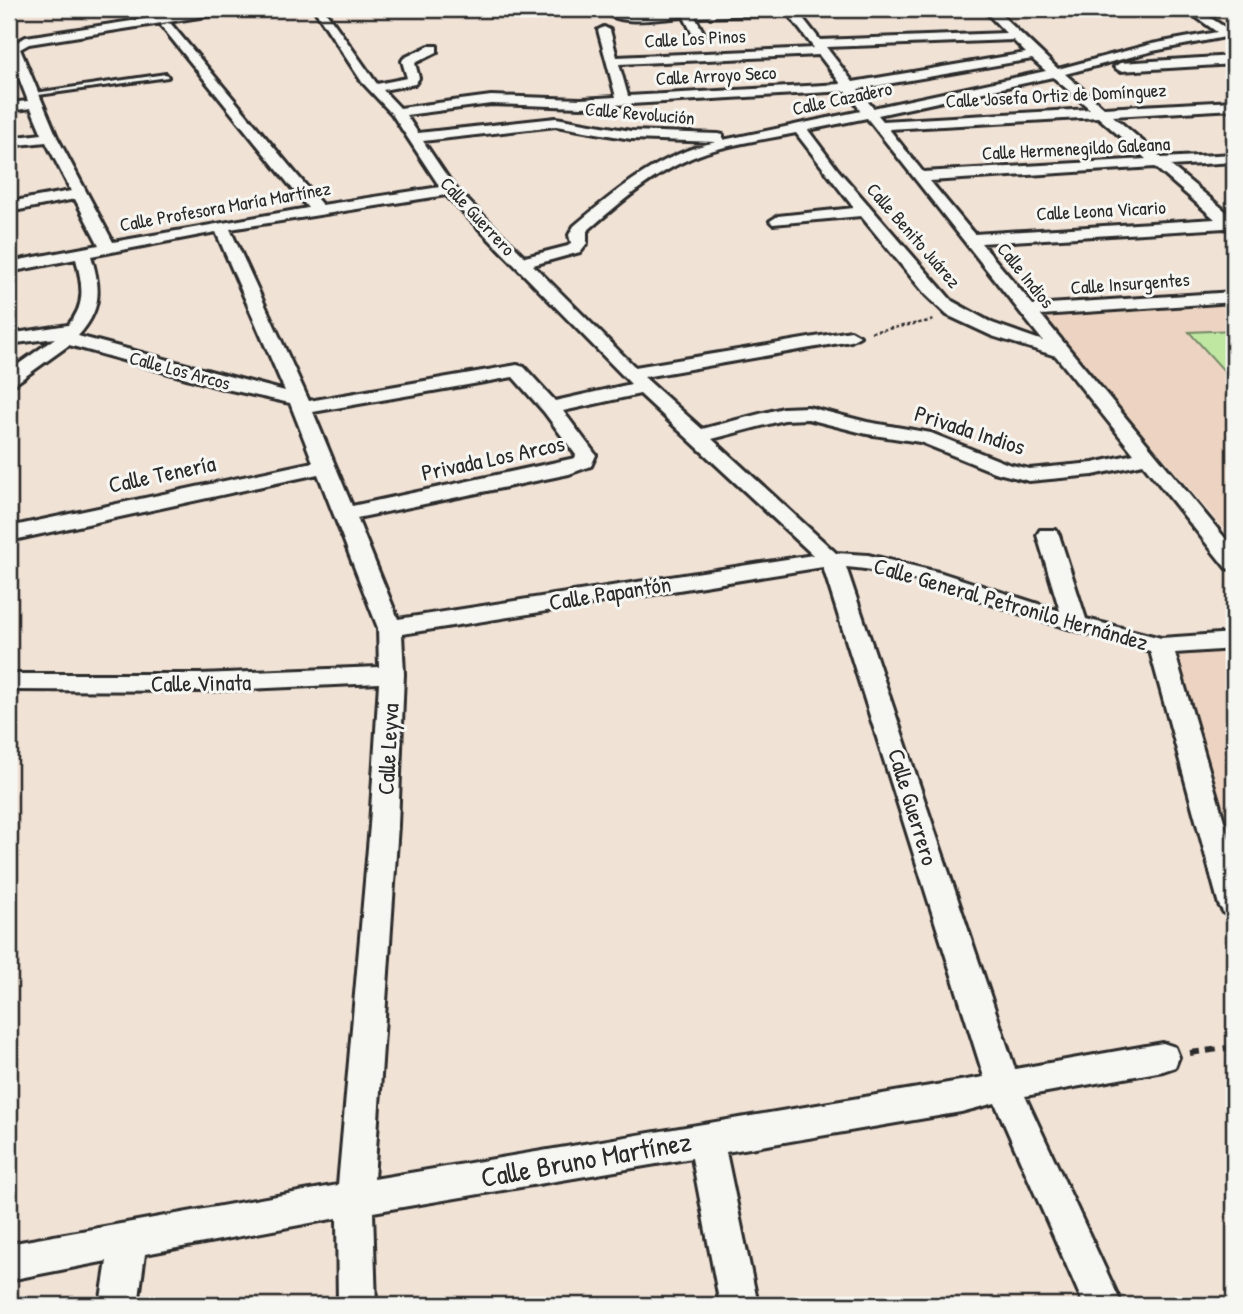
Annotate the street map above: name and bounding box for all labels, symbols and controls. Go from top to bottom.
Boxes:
street label: Calle Los Pinos [644,22,746,54]
street label: Calle Arroyo Seco [655,59,777,91]
street label: Calle Cazadero [790,75,895,121]
street label: Calle Josefa Ortiz de Domínguez [945,76,1167,114]
street label: Calle Revolución [584,95,696,131]
street label: Calle Hermenegildo Galeana [981,130,1171,166]
street label: Calle Guerrero [435,171,522,261]
street label: Calle Profesora María Martínez [117,175,333,237]
street label: Calle Benito Juárez [861,177,967,293]
street label: Calle Leona Vicario [1036,194,1167,226]
street label: Calle Indios [991,237,1061,313]
street label: Calle Insurgentes [1070,266,1190,300]
street label: Calle Los Arcos [127,344,233,396]
street label: Privada Indios [911,397,1030,462]
street label: Privada Los Arcos [418,427,567,488]
street label: Calle Tenería [106,447,218,500]
street label: Calle General Petronilo Hernández [870,549,1152,658]
street label: Calle Papantón [547,568,673,617]
street label: Calle Vinata [151,666,251,699]
street label: Calle Leyva [370,702,405,796]
street label: Calle Guerrero [881,745,946,869]
street label: Calle Bruno Martínez [478,1122,694,1196]

